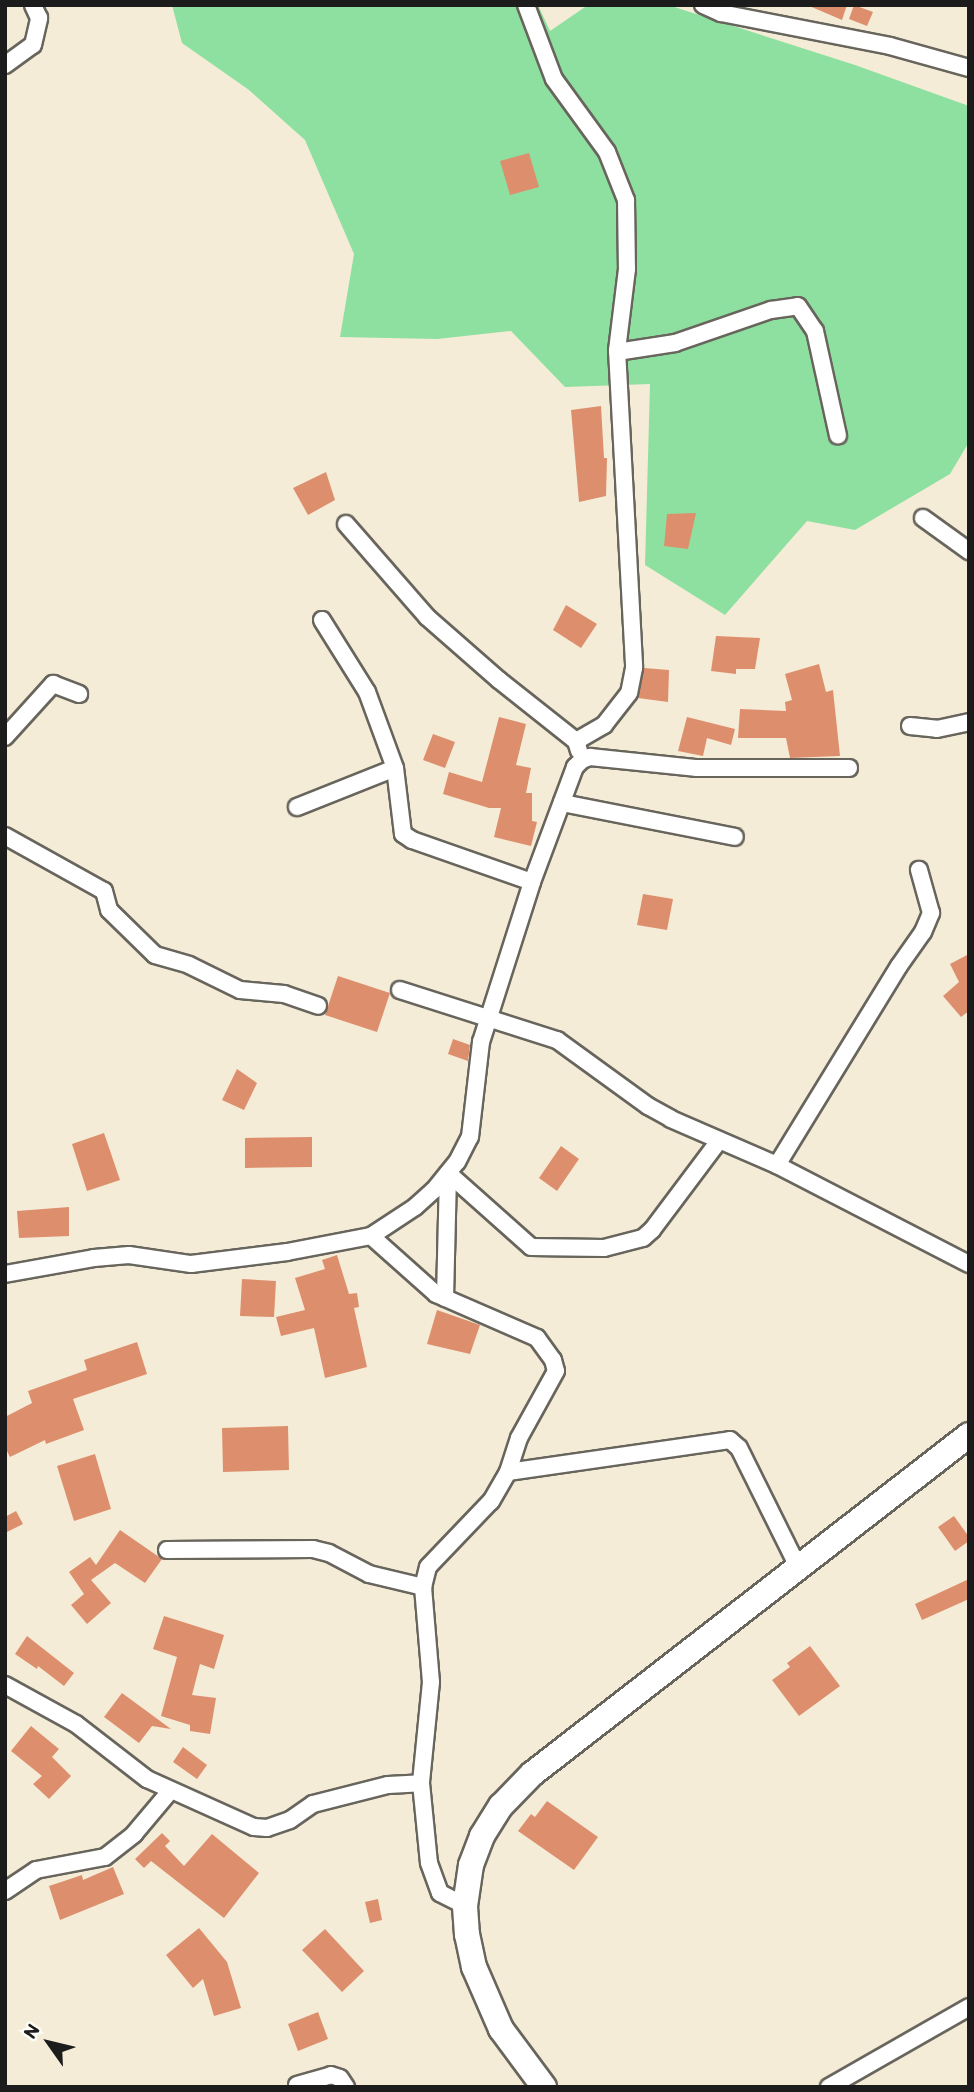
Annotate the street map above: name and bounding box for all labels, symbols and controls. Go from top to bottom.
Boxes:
north arrow [14,2008,84,2078]
text: N [18,2019,44,2043]

